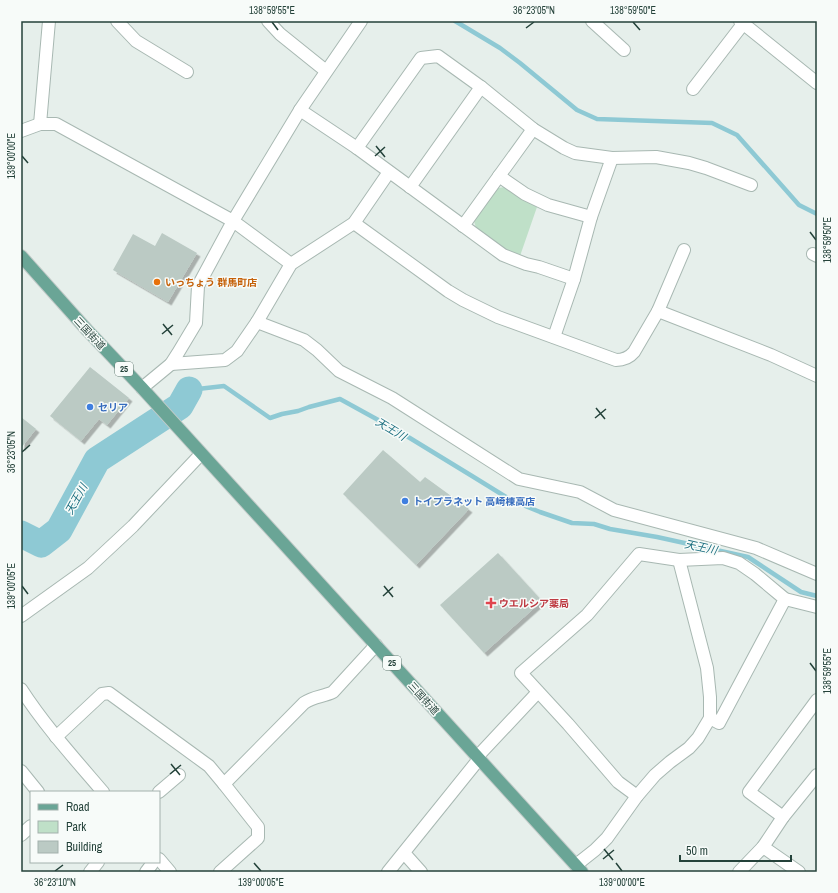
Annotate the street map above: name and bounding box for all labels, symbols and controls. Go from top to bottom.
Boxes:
text: 138°59'55"E [249,4,295,17]
text: 36°23'05"N [513,4,555,17]
text: 138°59'50"E [610,4,656,17]
text: 139°00'00"E [5,133,18,179]
text: 138°59'50"E [821,217,834,263]
place label: いっちょう 群馬町店 [165,276,257,289]
marker: いっちょう 群馬町店 [152,277,162,287]
street label: 三国街道 [71,314,108,352]
road number: 25 [115,362,133,376]
place label: セリア [98,401,128,414]
marker: セリア [85,402,95,412]
water label: 天王川 [373,415,410,444]
text: 36°23'05"N [5,431,18,473]
water label: 天王川 [62,480,91,517]
place label: トイプラネット 高崎棟高店 [413,495,535,508]
marker: トイプラネット 高崎棟高店 [400,496,410,506]
water label: 天王川 [683,537,720,557]
text: 139°00'05"E [5,563,18,609]
place label: ウエルシア薬局 [499,597,569,610]
marker: ウエルシア薬局 [486,598,496,608]
text: 138°59'55"E [821,648,834,694]
road number: 25 [383,656,401,670]
street label: 三国街道 [405,679,442,718]
legend [30,791,160,863]
text: Road [66,799,90,815]
text: Park [66,819,86,835]
scale bar [680,837,791,863]
text: Building [66,839,103,855]
text: 50 m [686,843,708,859]
text: 36°23'10"N [34,876,76,889]
text: 139°00'05"E [238,876,284,889]
text: 139°00'00"E [599,876,645,889]

